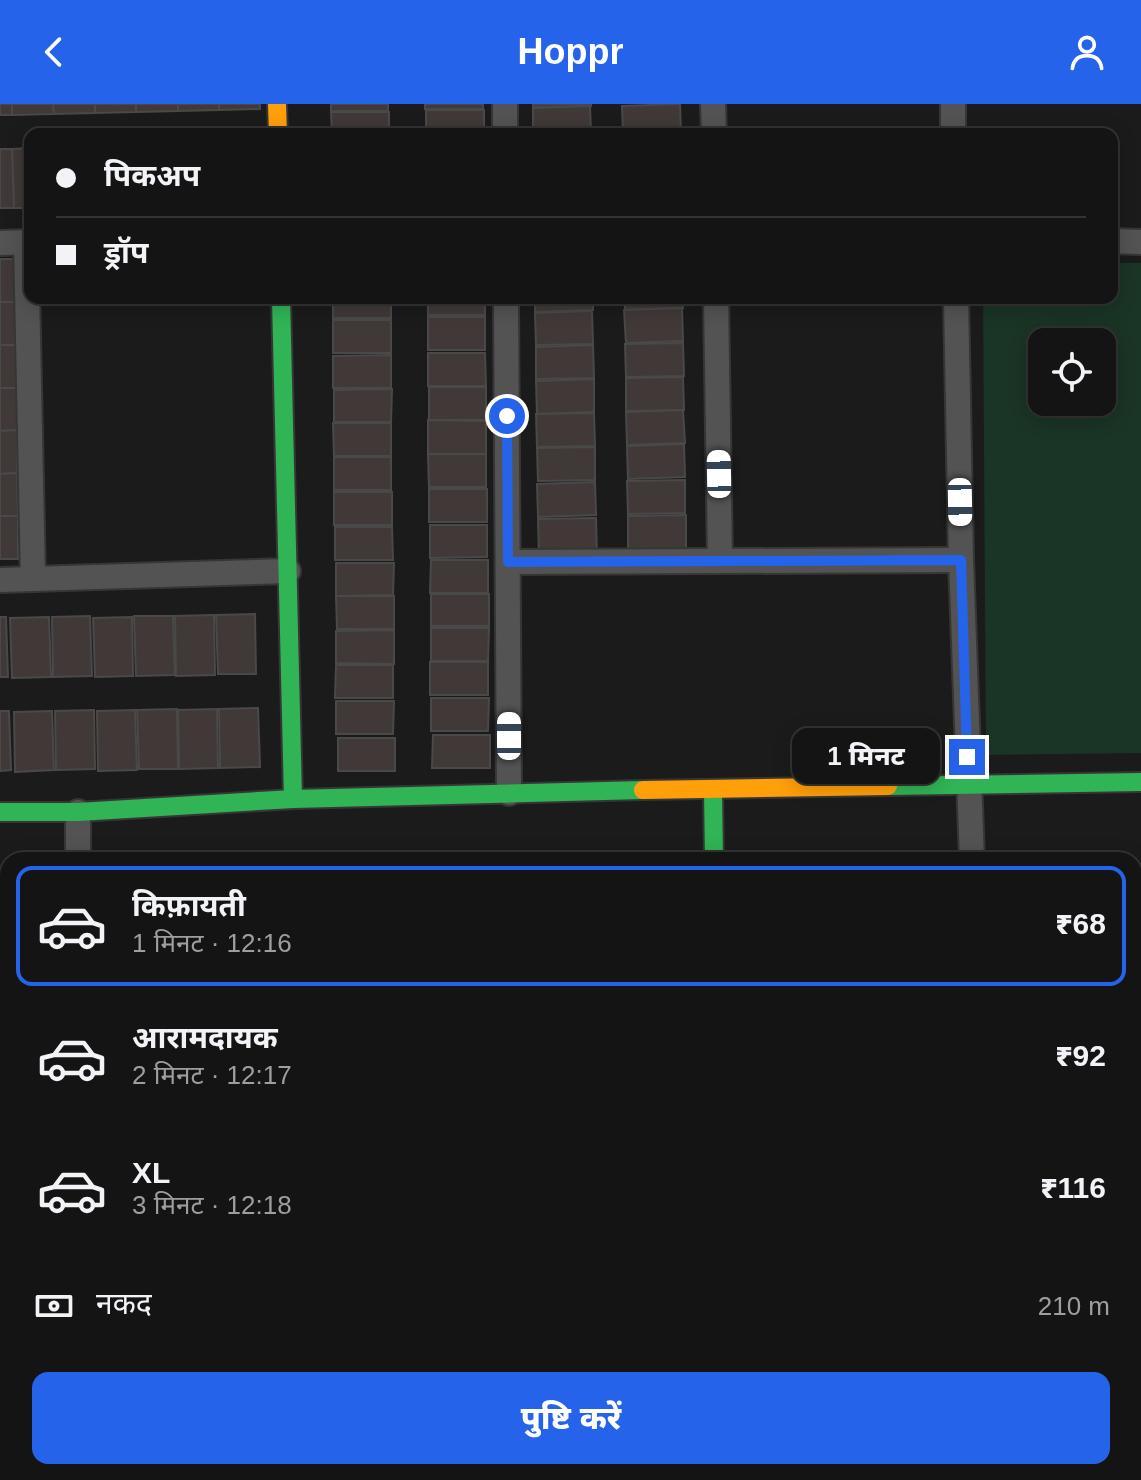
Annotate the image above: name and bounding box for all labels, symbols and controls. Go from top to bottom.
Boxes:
icon: back [32,30,76,74]
icon: person [1065,30,1109,74]
text: Hoppr [518,31,623,72]
text: पिकअप [104,159,200,192]
text: ड्रॉप [104,236,148,269]
map controls [1028,328,1116,416]
button: locate [1028,328,1116,416]
route start [489,398,525,434]
car [707,450,731,498]
car [948,478,972,526]
car [497,712,521,760]
callout: 1 मिनट [791,729,939,785]
route end [949,739,985,775]
text: 1 मिनट [827,741,905,771]
text: किफ़ायती [132,889,246,922]
icon: car [36,890,108,962]
text: ₹68 [1055,907,1106,940]
text: 1 मिनट · 12:16 [132,928,292,958]
text: आरामदायक [132,1021,278,1054]
icon: car [36,1022,108,1094]
text: ₹92 [1055,1039,1106,1072]
text: 2 मिनट · 12:17 [132,1060,292,1090]
icon: car [36,1154,108,1226]
text: XL [132,1156,170,1189]
text: ₹116 [1040,1171,1106,1204]
text: 3 मिनट · 12:18 [132,1190,292,1220]
icon: cash [32,1284,76,1328]
text: नकद [96,1287,152,1320]
text: 210 m [1038,1291,1110,1321]
button: पुष्टि करें [32,1372,1110,1464]

